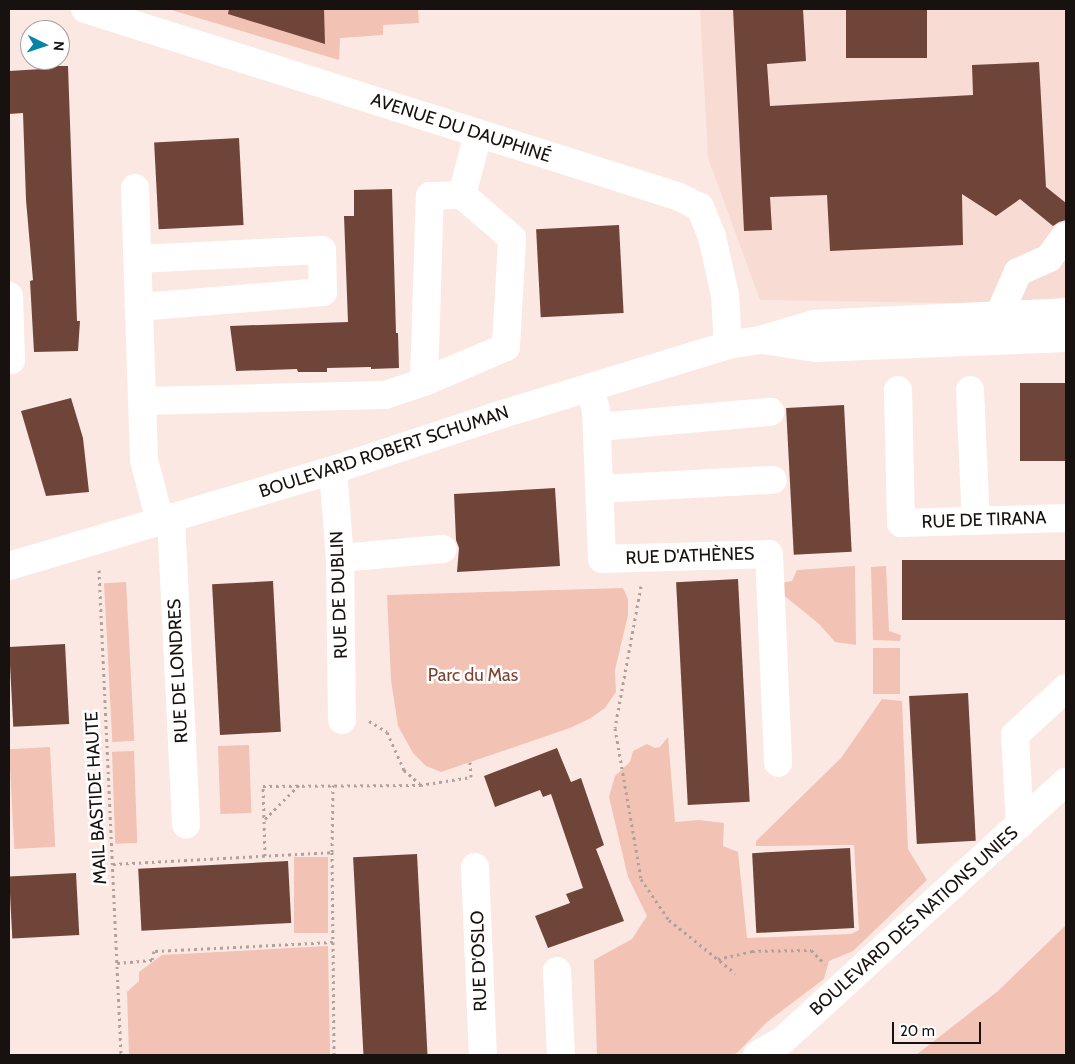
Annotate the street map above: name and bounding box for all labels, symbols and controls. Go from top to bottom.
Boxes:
north arrow [20,20,70,70]
text: N [50,40,68,52]
street label: AVENUE DU DAUPHINÉ [368,89,554,167]
street label: BOULEVARD ROBERT SCHUMAN [257,401,511,503]
street label: RUE DE TIRANA [921,507,1047,533]
street label: RUE DE DUBLIN [326,531,352,659]
street label: RUE D'ATHÈNES [625,543,755,569]
street label: RUE DE LONDRES [163,598,193,744]
park label: Parc du Mas [428,664,518,686]
street label: MAIL BASTIDE HAUTE [81,711,111,885]
street label: BOULEVARD DES NATIONS UNIES [806,822,1022,1020]
street label: RUE D'OSLO [466,910,492,1012]
scale bar [895,1012,984,1044]
text: 20 m [900,1022,935,1040]

